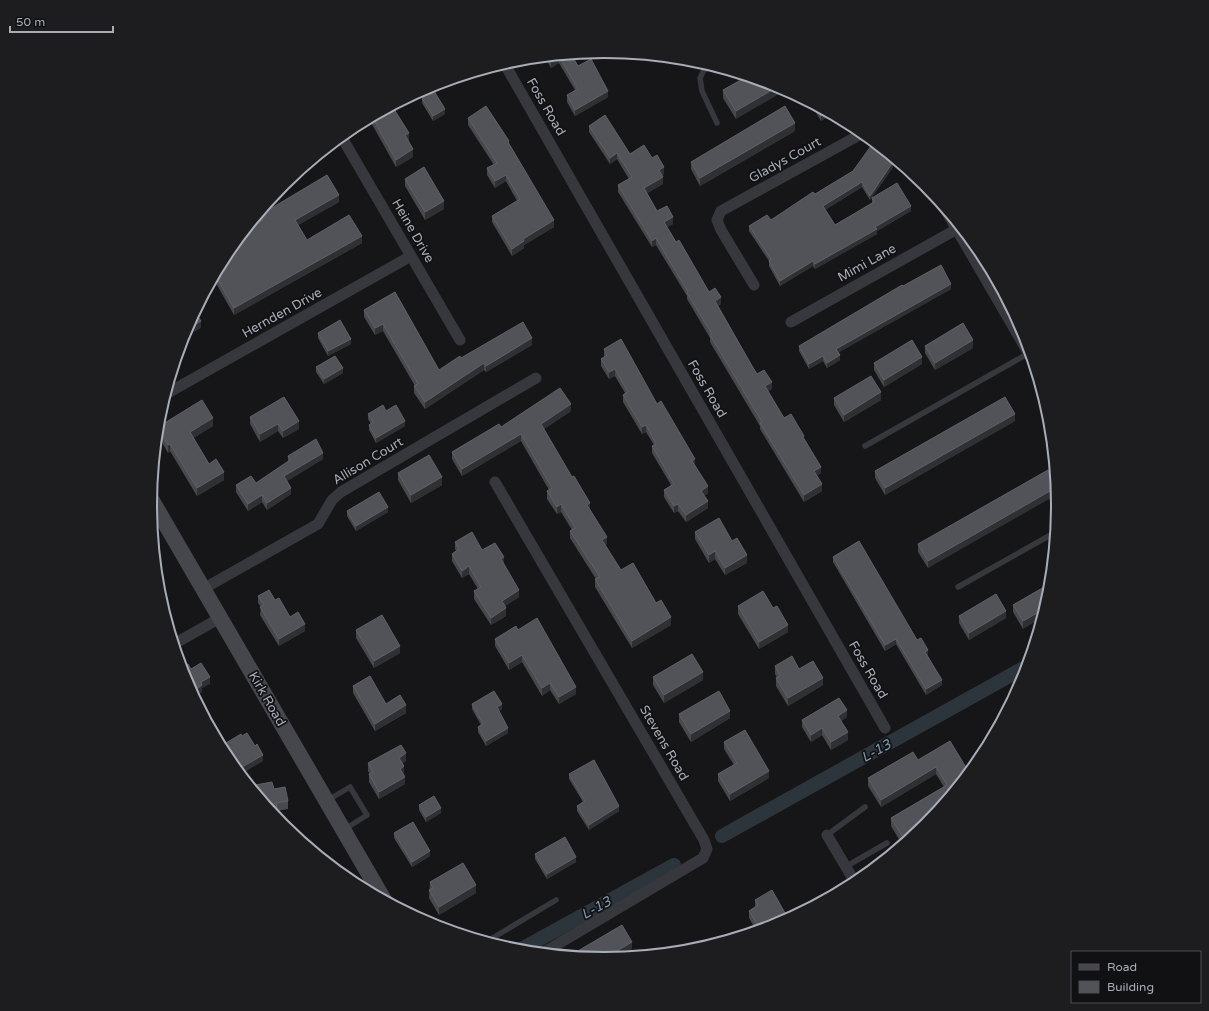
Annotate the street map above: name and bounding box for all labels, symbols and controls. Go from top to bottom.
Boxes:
scale bar [10,8,113,34]
text: 50 m [16,15,45,29]
street label: Foss Road [523,75,569,139]
street label: Gladys Court [746,134,824,186]
street label: Heine Drive [388,196,438,266]
street label: Mimi Lane [835,240,899,286]
street label: Hernden Drive [239,284,325,342]
street label: Foss Road [684,357,730,421]
street label: Allison Court [330,434,406,488]
street label: Foss Road [845,638,891,702]
street label: Kirk Road [245,669,289,729]
street label: Stevens Road [636,703,692,783]
water label: L-13 [858,735,895,766]
water label: L-13 [578,892,615,923]
legend [1071,951,1201,1003]
text: Road [1107,960,1137,974]
text: Building [1107,980,1154,994]

